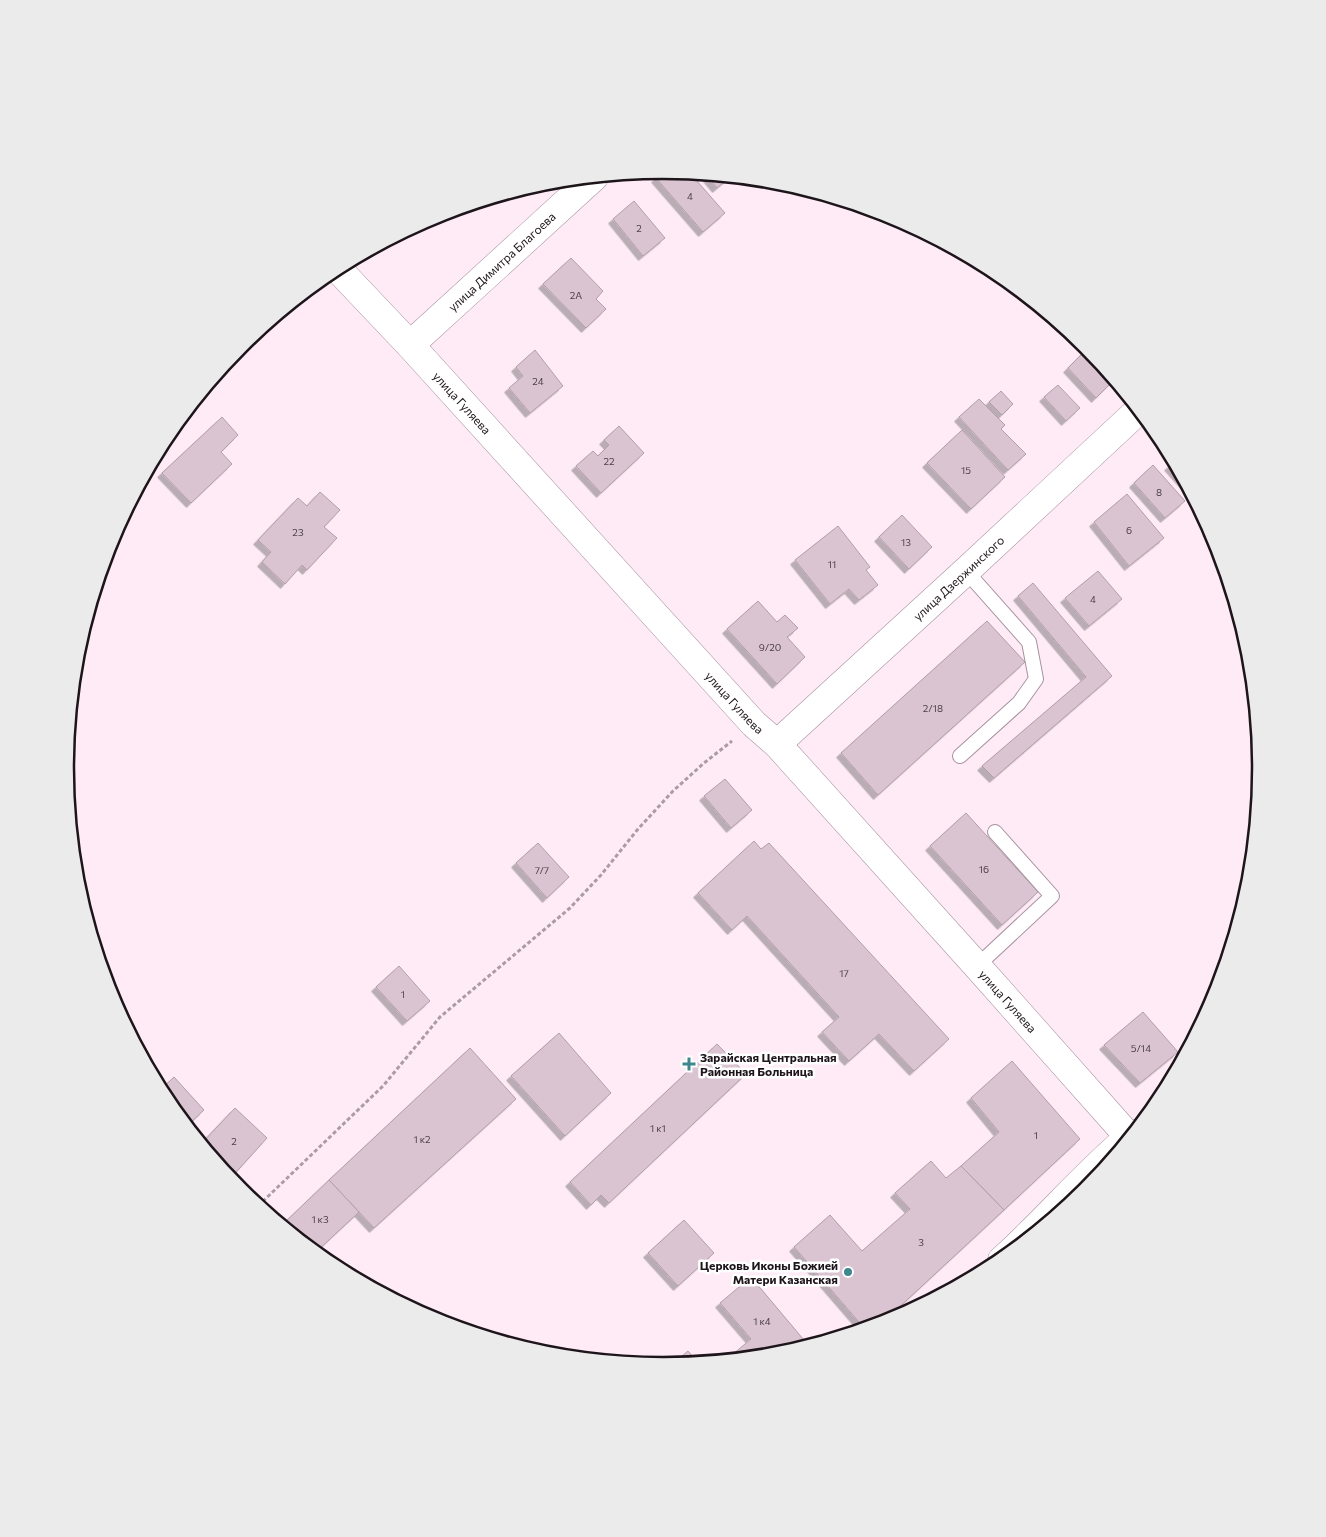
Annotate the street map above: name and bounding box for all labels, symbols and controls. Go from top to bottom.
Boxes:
house number: 4 [687,190,693,202]
street label: улица Димитра Благоева [445,209,558,314]
house number: 2 [636,222,642,234]
house number: 2А [570,289,582,301]
street label: улица Гуляева [431,369,494,437]
house number: 24 [532,375,544,387]
house number: 22 [603,455,615,467]
house number: 15 [961,464,971,476]
house number: 8 [1156,486,1162,498]
house number: 6 [1126,524,1132,536]
house number: 23 [292,526,304,538]
street label: улица Дзержинского [910,533,1007,623]
house number: 13 [901,536,911,548]
house number: 11 [828,558,836,570]
house number: 4 [1090,593,1096,605]
house number: 9/20 [759,641,781,653]
street label: улица Гуляева [703,669,767,736]
house number: 2/18 [923,702,943,714]
house number: 16 [979,863,989,875]
house number: 7/7 [535,864,549,876]
house number: 17 [839,967,849,979]
street label: улица Гуляева [977,967,1040,1035]
house number: 1 [401,988,405,1000]
house number: 5/14 [1131,1042,1151,1054]
place label: Зарайская Центральная Районная Больница [700,1050,837,1078]
marker: Зарайская Центральная Районная Больница [682,1057,696,1071]
house number: 1 к1 [650,1122,666,1134]
house number: 1 [1034,1129,1038,1141]
house number: 1 к2 [413,1133,431,1145]
house number: 2 [231,1135,237,1147]
house number: 1 к3 [311,1213,329,1225]
house number: 3 [918,1236,924,1248]
place label: Церковь Иконы Божией Матери Казанская [700,1258,838,1286]
marker: Церковь Иконы Божией Матери Казанская [842,1266,854,1278]
house number: 1 к4 [753,1315,771,1327]

